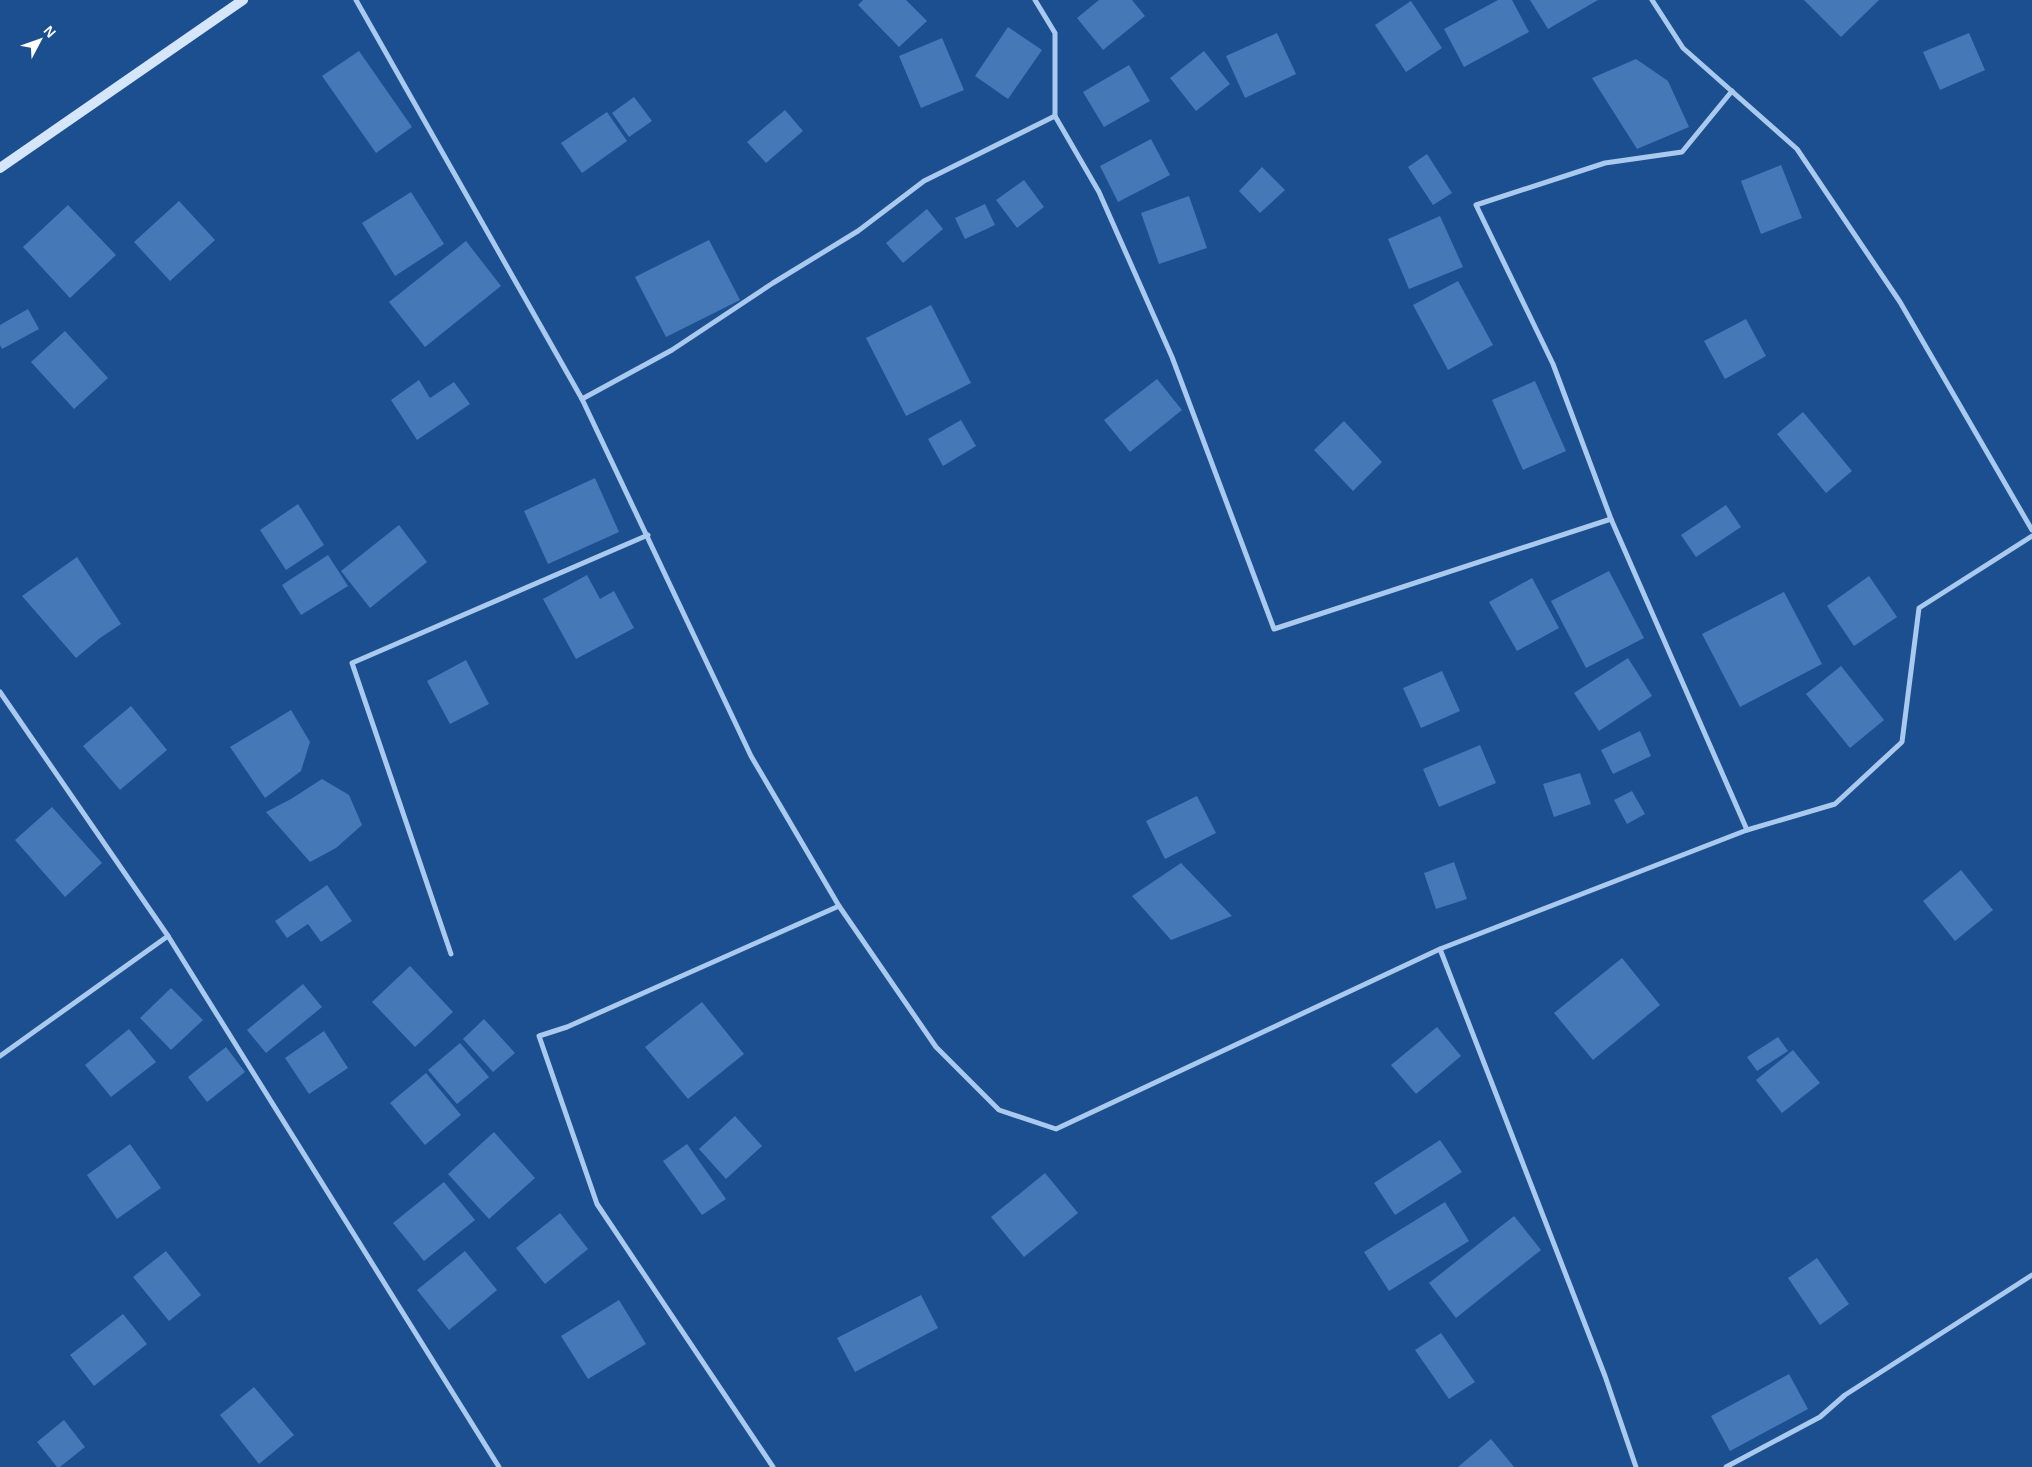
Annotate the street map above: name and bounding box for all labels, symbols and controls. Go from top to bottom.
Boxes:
north arrow [15,15,65,65]
text: N [40,22,59,41]

